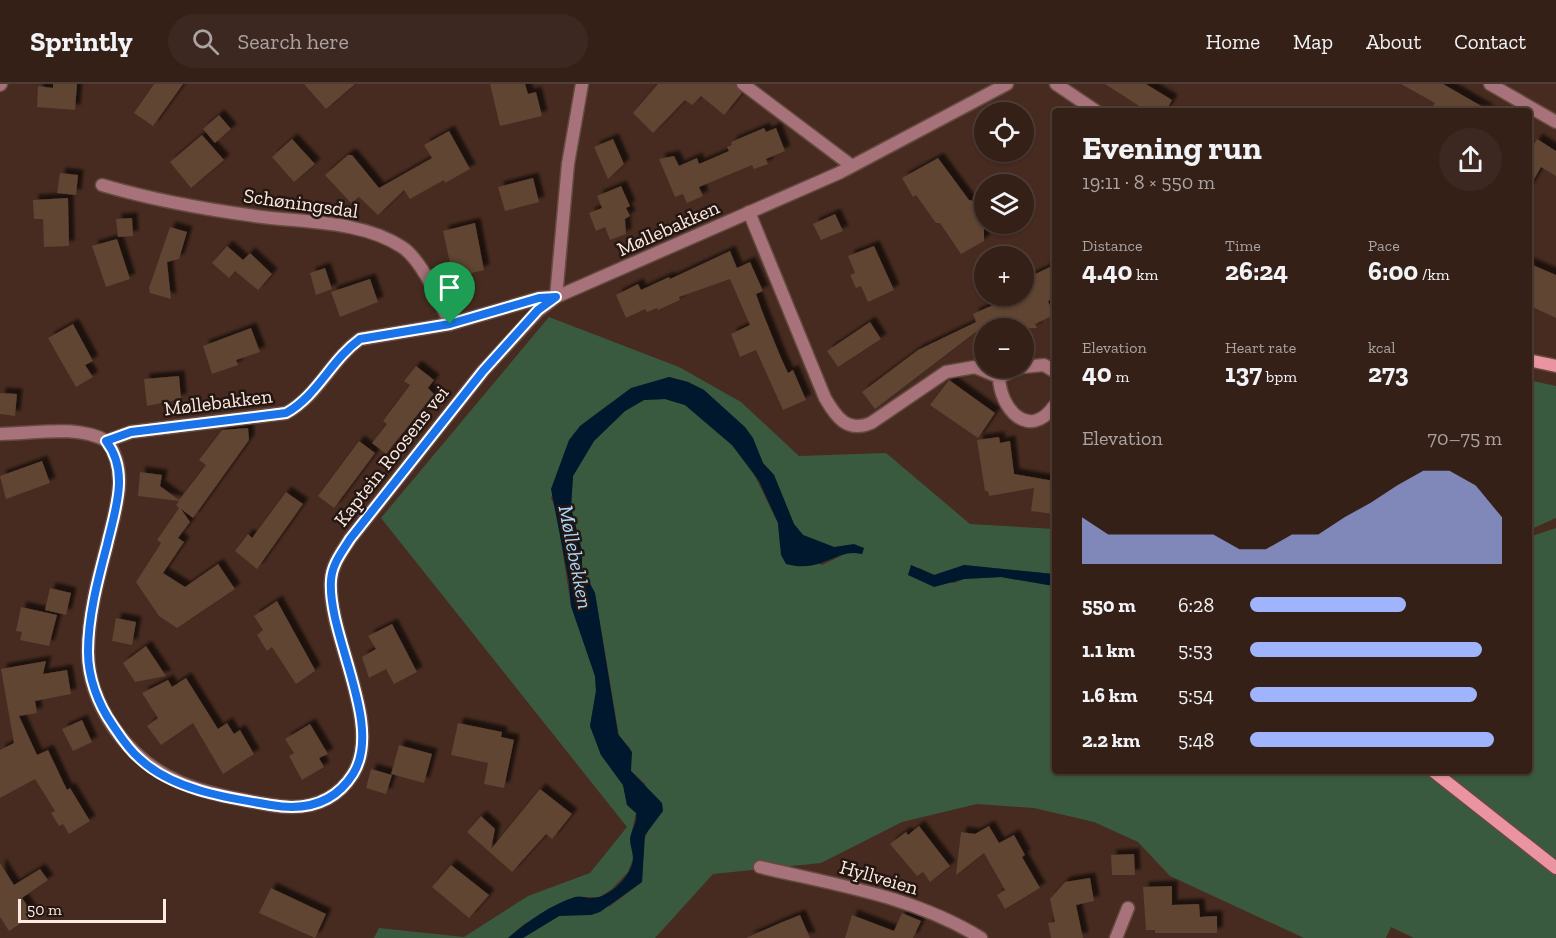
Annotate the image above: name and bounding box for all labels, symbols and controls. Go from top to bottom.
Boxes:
search box [168,14,588,68]
text: Sprintly [30,25,132,58]
icon: search [189,25,222,58]
text: Search here [237,28,349,55]
text: Home [1206,29,1260,54]
text: Map [1293,29,1333,54]
text: About [1366,29,1421,54]
text: Contact [1454,29,1526,54]
map controls [974,102,1034,378]
button: locate [974,102,1034,162]
text: Evening run [1082,128,1262,167]
button: share [1439,128,1502,191]
text: 19:11 · 8 × 550 m [1082,170,1215,194]
button: layers [974,174,1034,234]
street label: Schøningsdal [242,183,360,223]
street label: Møllebakken [613,195,723,261]
text: Distance [1082,236,1143,255]
text: Time [1225,236,1261,255]
text: Pace [1368,236,1400,255]
button: + [974,246,1034,306]
text: 4.40 [1082,255,1133,287]
text: 26:24 [1225,255,1288,287]
text: 6:00 [1368,255,1418,287]
pin [424,262,475,324]
text: km [1133,265,1158,284]
text: /km [1418,265,1450,284]
icon: arrive [433,271,466,304]
button: − [974,318,1034,378]
text: Elevation [1082,338,1147,357]
text: Heart rate [1225,338,1296,357]
text: kcal [1368,338,1395,357]
text: 40 [1082,357,1112,389]
text: 137 [1225,357,1262,389]
text: 273 [1368,357,1409,389]
text: m [1112,367,1129,386]
text: bpm [1262,367,1297,386]
street label: Kaptein Roosens vei [329,381,454,531]
street label: Møllebakken [162,383,274,421]
text: Elevation [1082,426,1163,450]
text: 70–75 m [1428,426,1502,450]
water label: Møllebekken [554,503,598,611]
text: 550 m [1082,593,1136,617]
text: 6:28 [1178,593,1214,617]
text: 1.1 km [1082,638,1135,662]
text: 5:53 [1178,638,1213,662]
text: 1.6 km [1082,683,1137,707]
text: 5:54 [1178,683,1214,707]
text: 2.2 km [1082,728,1140,752]
text: 5:48 [1178,728,1214,752]
street label: Hyllveien [837,854,921,900]
scale bar [18,896,166,924]
text: 50 m [27,900,62,919]

